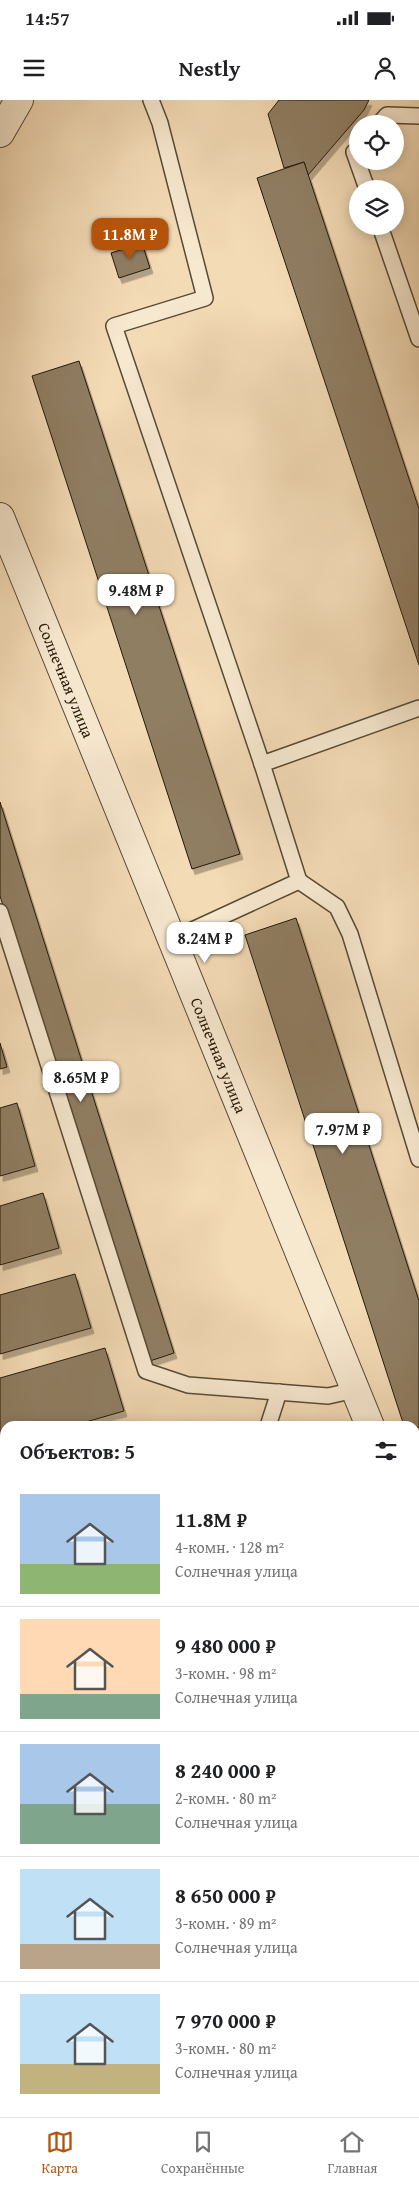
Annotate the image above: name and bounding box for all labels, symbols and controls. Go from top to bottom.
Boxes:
text: 14:57 [25,4,70,32]
text: Nestly [179,52,240,84]
icon: menu [20,54,48,82]
icon: person [371,54,399,82]
map controls [349,115,404,235]
button: locate [349,115,404,170]
button: layers [349,180,404,235]
pin: 11.8M ₽ [84,218,176,260]
text: 11.8M ₽ [103,222,157,246]
pin: 9.48M ₽ [90,574,182,616]
text: 9.48M ₽ [109,578,163,602]
street label: Солнечная улица [32,619,101,742]
pin: 8.24M ₽ [159,922,251,964]
text: 8.24M ₽ [178,926,232,950]
street label: Солнечная улица [185,994,253,1117]
pin: 8.65M ₽ [35,1060,127,1103]
text: 8.65M ₽ [54,1065,108,1089]
pin: 7.97M ₽ [297,1112,389,1155]
text: 7.97M ₽ [316,1117,370,1141]
text: Объектов: 5 [20,1436,135,1467]
icon: filters [372,1437,400,1465]
text: 11.8M ₽ [175,1504,247,1535]
icon: home [60,1514,120,1574]
text: 4-комн. · 128 m² [175,1535,284,1559]
text: Солнечная улица [175,1559,298,1583]
text: 9 480 000 ₽ [175,1630,276,1661]
icon: home [60,1639,120,1699]
text: 3-комн. · 98 m² [175,1661,276,1685]
text: Солнечная улица [175,1685,298,1709]
text: 8 240 000 ₽ [175,1755,276,1786]
icon: home [60,1764,120,1824]
text: 2-комн. · 80 m² [175,1786,276,1810]
text: Солнечная улица [175,1810,298,1834]
text: 8 650 000 ₽ [175,1880,276,1911]
icon: home [60,1889,120,1949]
text: 3-комн. · 89 m² [175,1911,276,1935]
text: Солнечная улица [175,1935,298,1959]
text: 7 970 000 ₽ [175,2005,276,2036]
icon: home [60,2014,120,2074]
text: 3-комн. · 80 m² [175,2036,276,2060]
text: Солнечная улица [175,2060,298,2084]
tab: Карта [42,2128,78,2178]
tab: Сохранённые [161,2128,244,2178]
tab: Главная [328,2128,377,2178]

